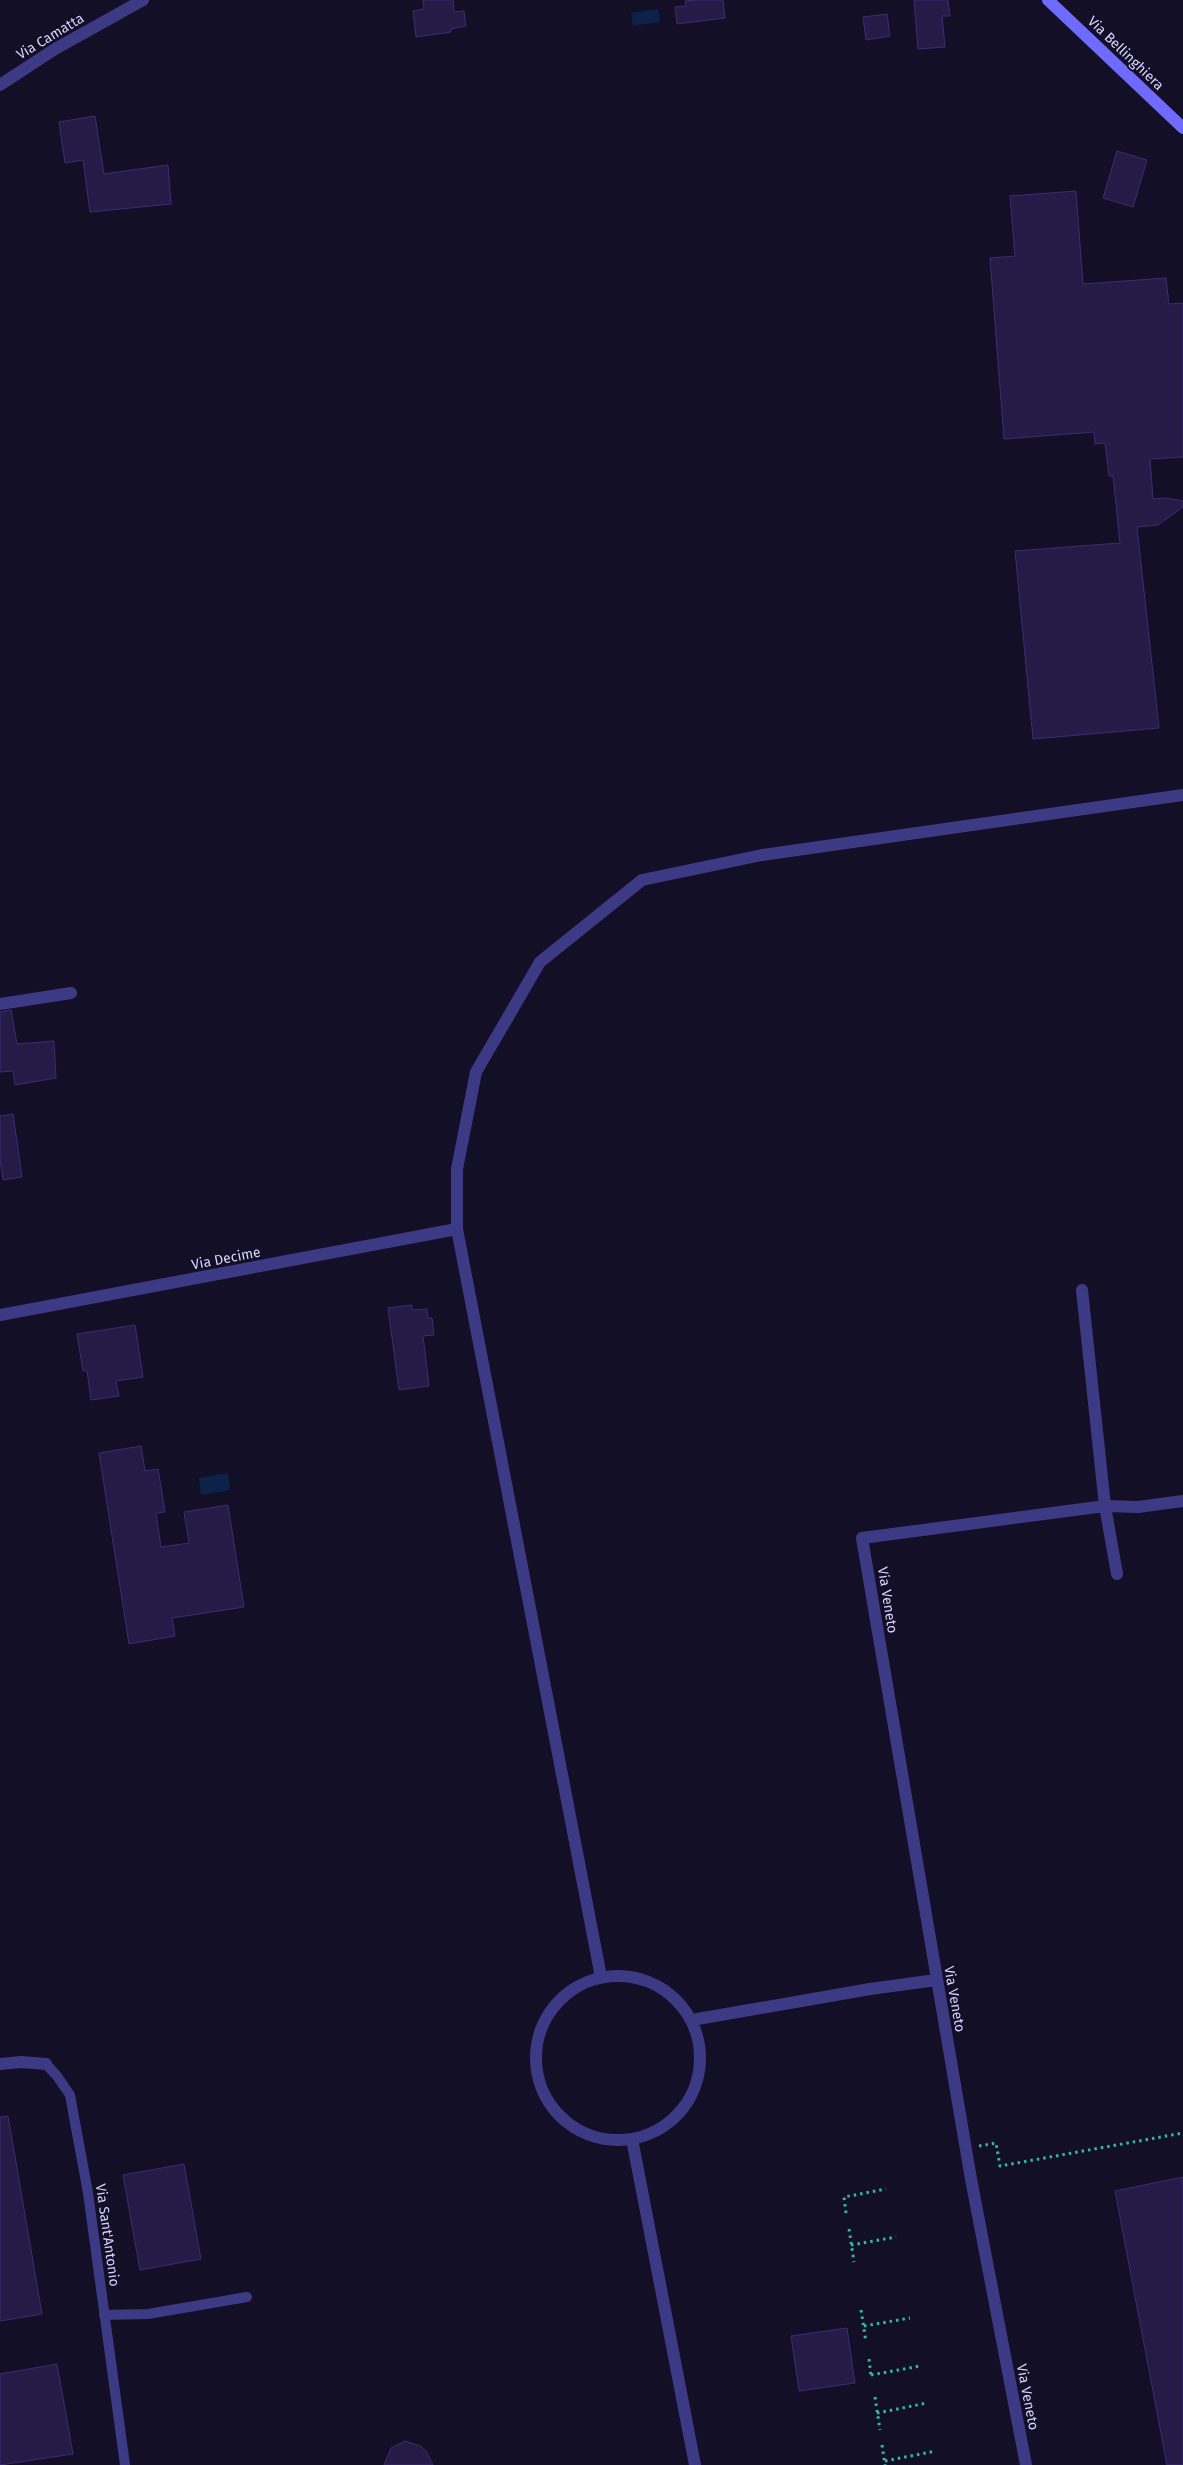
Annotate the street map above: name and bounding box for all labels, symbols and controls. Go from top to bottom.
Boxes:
street label: Via Camatta [13,10,87,63]
street label: Via Bellinghiera [1084,13,1167,94]
street label: Via Decime [190,1243,262,1274]
street label: Via Veneto [874,1566,901,1634]
street label: Via Veneto [940,1965,969,2034]
street label: Via Sant'Antonio [92,2183,123,2288]
street label: Via Veneto [1013,2363,1042,2432]

